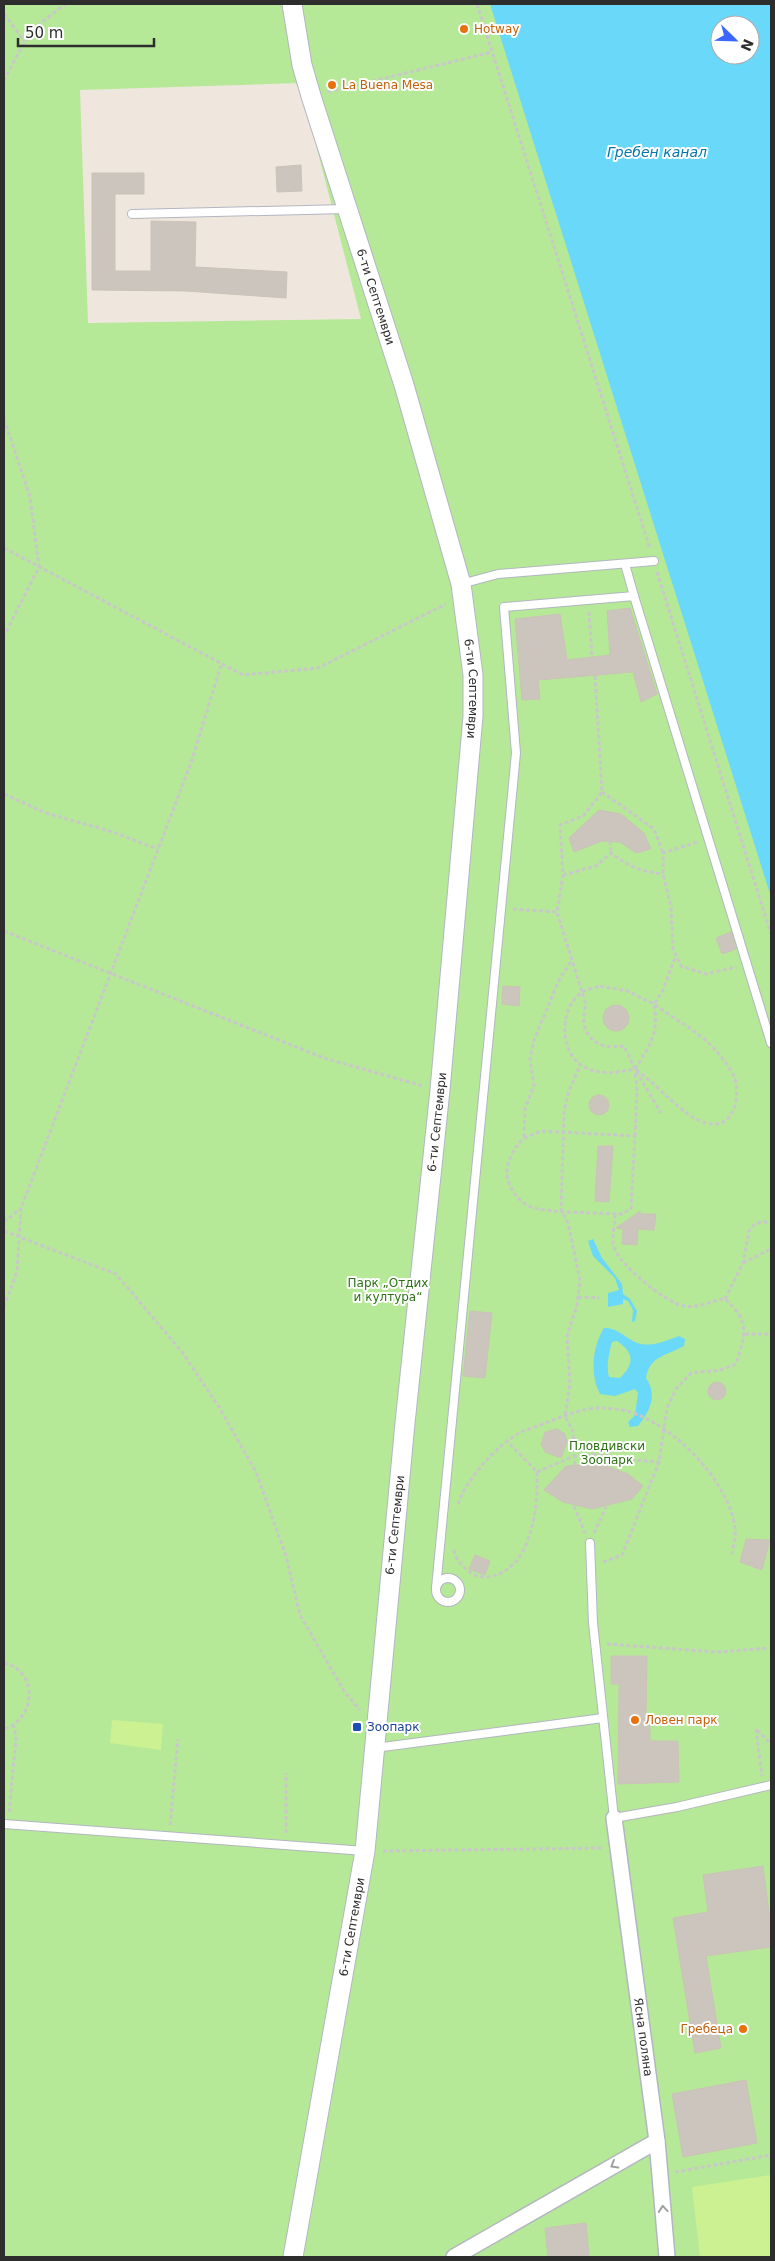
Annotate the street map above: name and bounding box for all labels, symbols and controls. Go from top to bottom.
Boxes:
scale bar [18,15,154,47]
north arrow [710,15,760,65]
place label: Hotway [474,22,519,36]
marker: Hotway [458,23,470,35]
text: 50 m [25,24,63,42]
text: N [737,37,757,54]
place label: La Buena Mesa [342,78,433,92]
marker: La Buena Mesa [326,79,338,91]
water label: Гребен канал [607,144,707,160]
street label: 6-ти Септември [354,247,398,347]
street label: 6-ти Септември [461,638,480,739]
street label: 6-ти Септември [425,1071,449,1173]
park label: Парк „Отдих и култура“ [348,1276,428,1304]
park label: Пловдивски Зоопарк [569,1439,645,1467]
street label: 6-ти Септември [383,1474,407,1576]
place label: Ловен парк [645,1713,718,1727]
marker: Ловен парк [629,1714,641,1726]
place label: Зоопарк [367,1720,419,1734]
marker: Зоопарк [351,1721,363,1733]
street label: 6-ти Септември [336,1876,368,1978]
street label: Ясна поляна [631,1997,655,2077]
place label: Гребеца [680,2022,733,2036]
marker: Гребеца [737,2023,749,2035]
one-way arrow [611,2159,620,2169]
one-way arrow [657,2204,668,2212]

